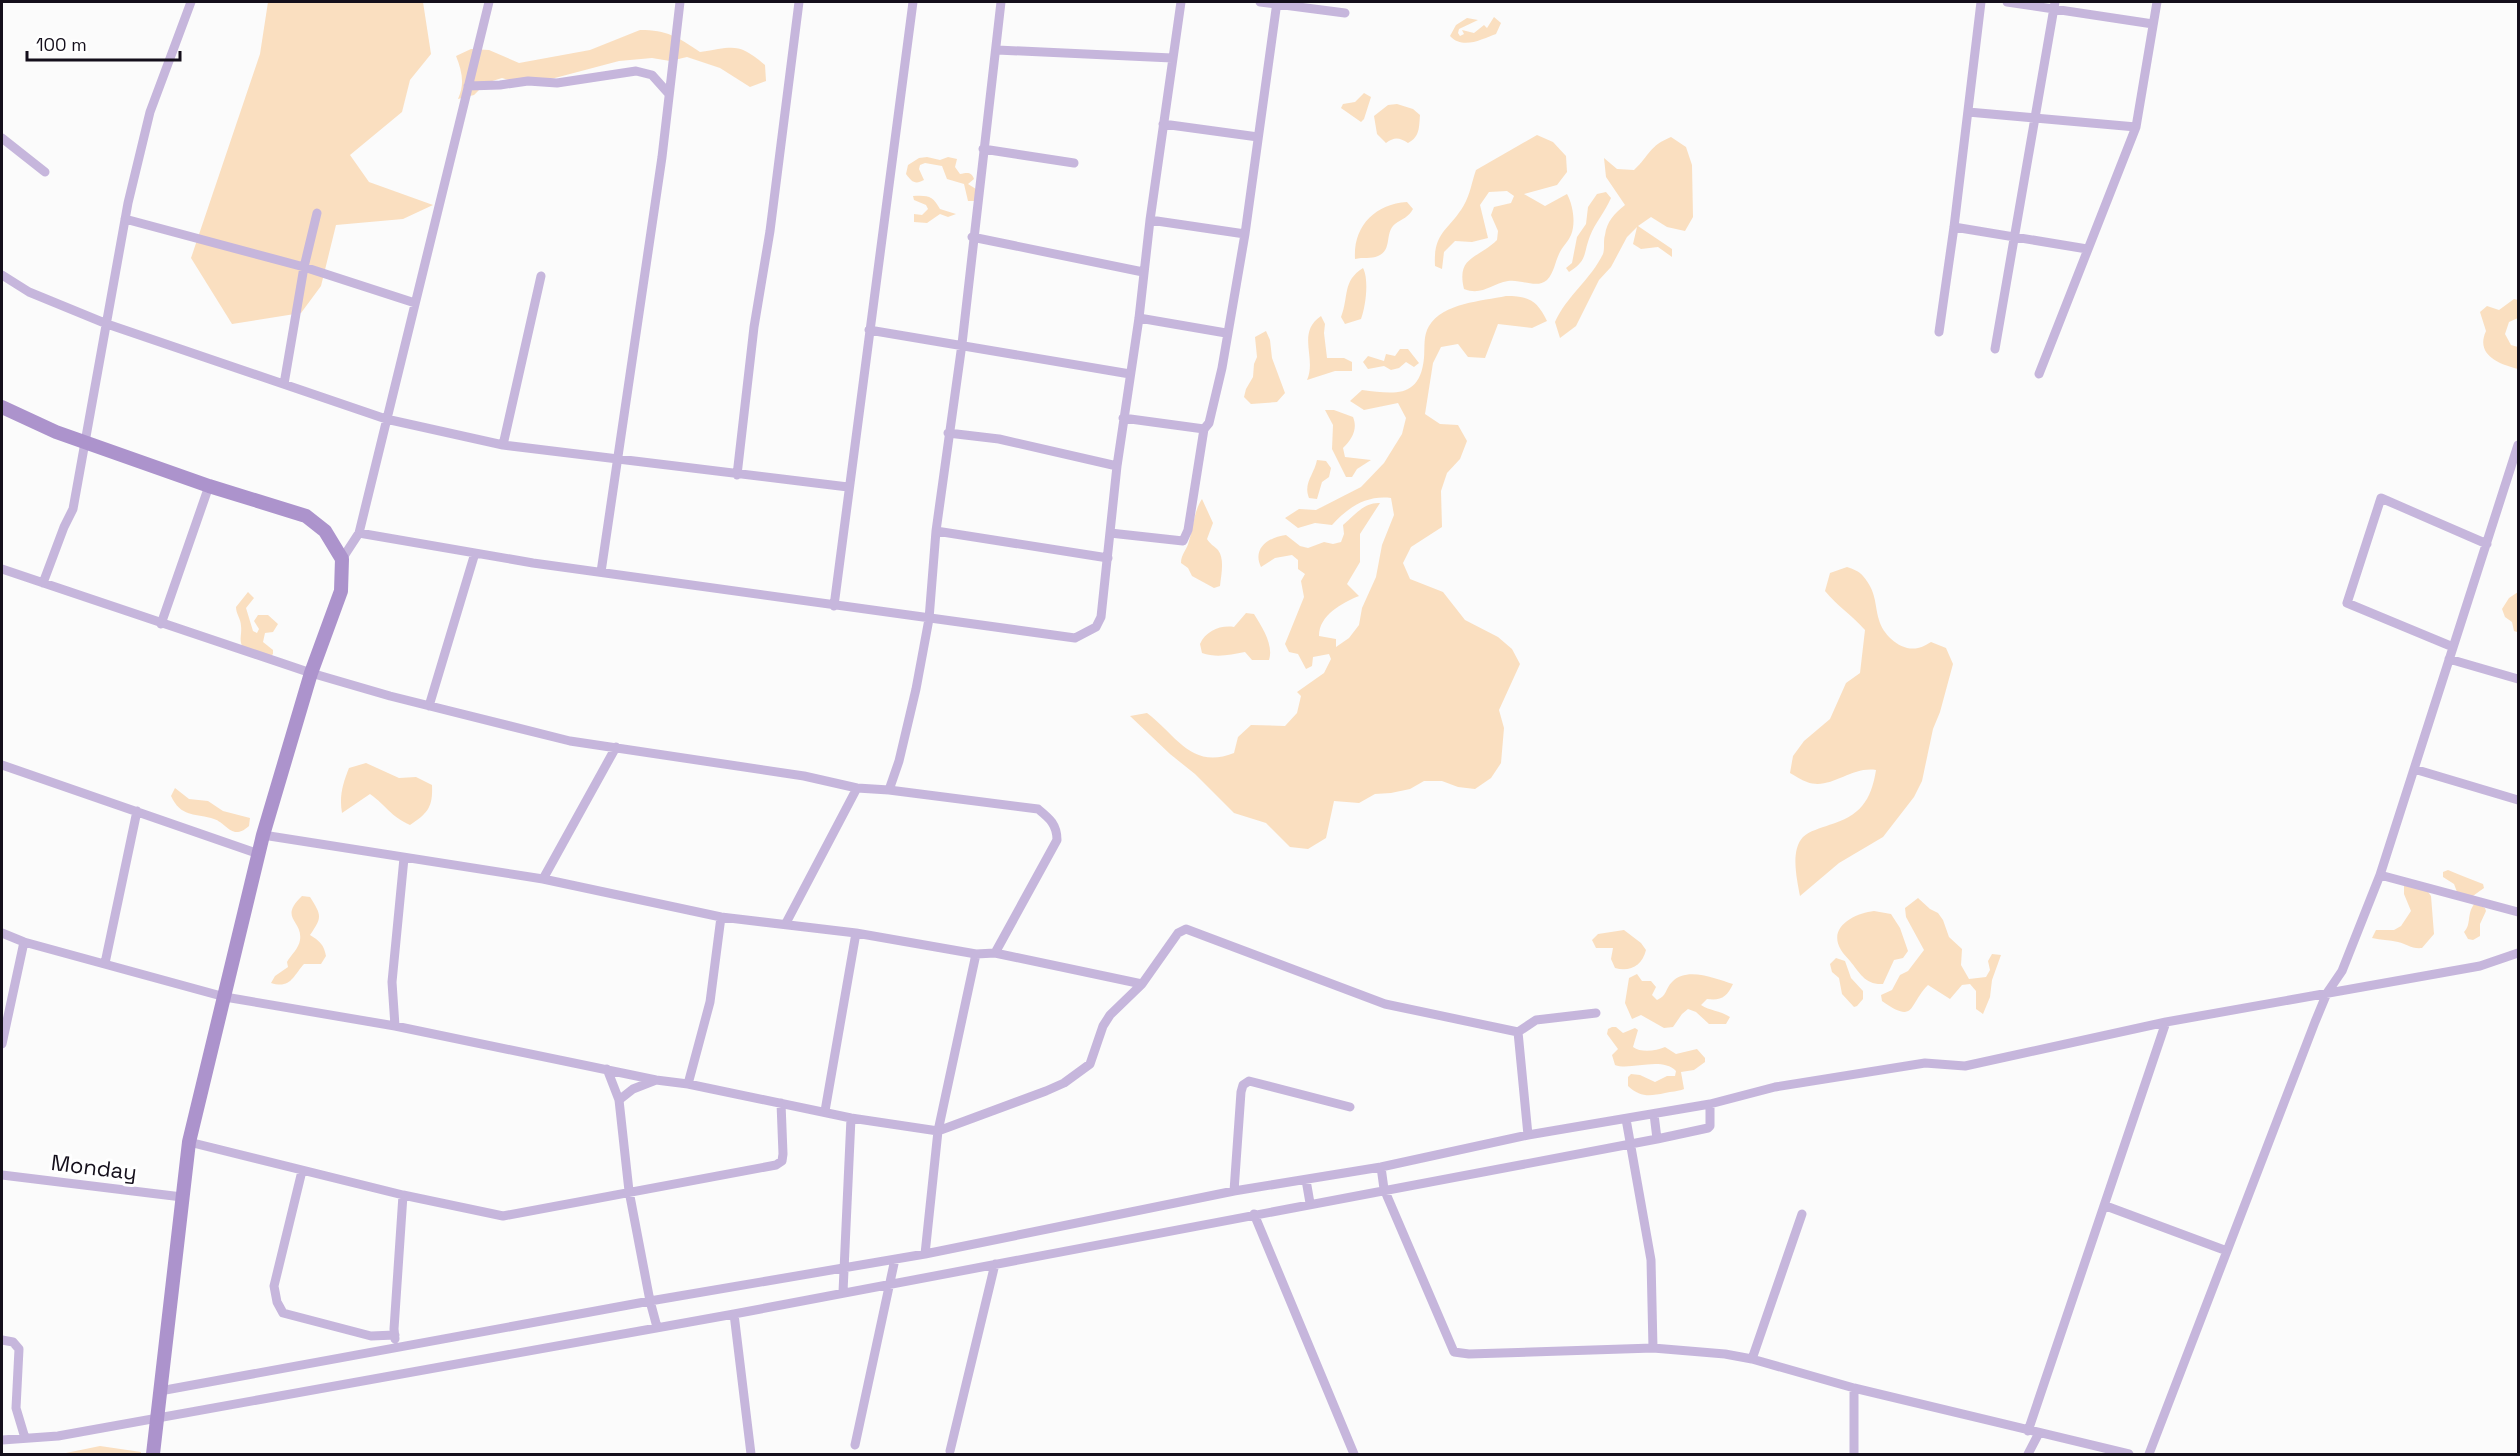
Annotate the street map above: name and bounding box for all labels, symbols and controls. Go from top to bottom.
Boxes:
scale bar [27,24,180,62]
text: 100 m [36,33,87,56]
street label: Monday [50,1148,138,1186]

